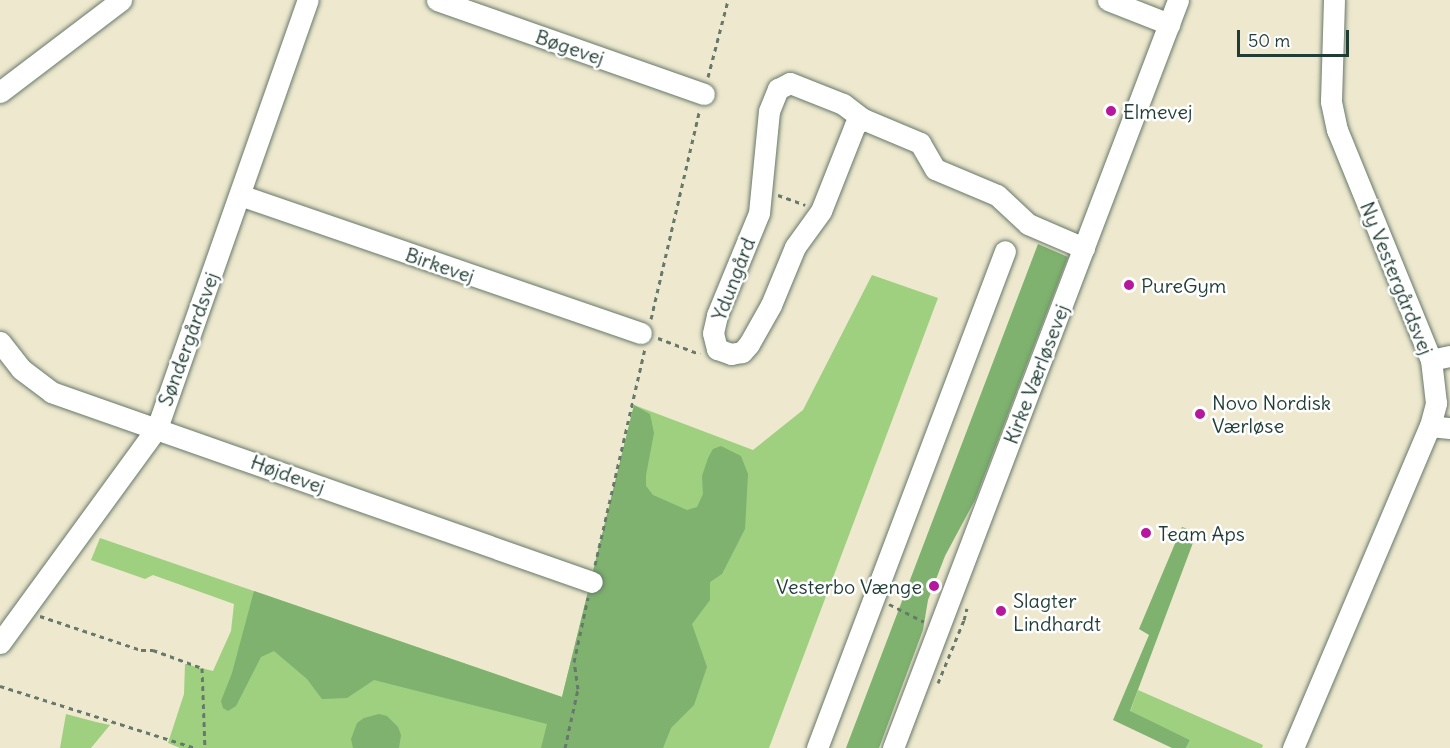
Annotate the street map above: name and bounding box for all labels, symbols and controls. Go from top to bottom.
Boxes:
scale bar [1240,18,1352,56]
street label: Bøgevej [532,24,608,70]
text: 50 m [1248,29,1290,52]
place label: Elmevej [1123,99,1192,123]
marker: Elmevej [1104,104,1118,118]
street label: Ny Vestergårdsvej [1355,198,1439,358]
street label: Ydungård [706,234,760,324]
street label: Birkevej [402,242,478,288]
street label: Søndergårdsvej [153,269,223,409]
place label: PureGym [1141,273,1226,297]
marker: PureGym [1122,278,1136,292]
street label: Kirke Værløsevej [998,301,1074,447]
place label: Novo Nordisk Værløse [1212,390,1331,437]
marker: Novo Nordisk Værløse [1193,407,1207,421]
street label: Højdevej [248,449,328,499]
place label: Team Aps [1158,521,1245,545]
marker: Team Aps [1139,526,1153,540]
place label: Vesterbo Vænge [776,574,922,598]
marker: Vesterbo Vænge [927,579,941,593]
place label: Slagter Lindhardt [1013,588,1101,635]
marker: Slagter Lindhardt [994,604,1008,618]

